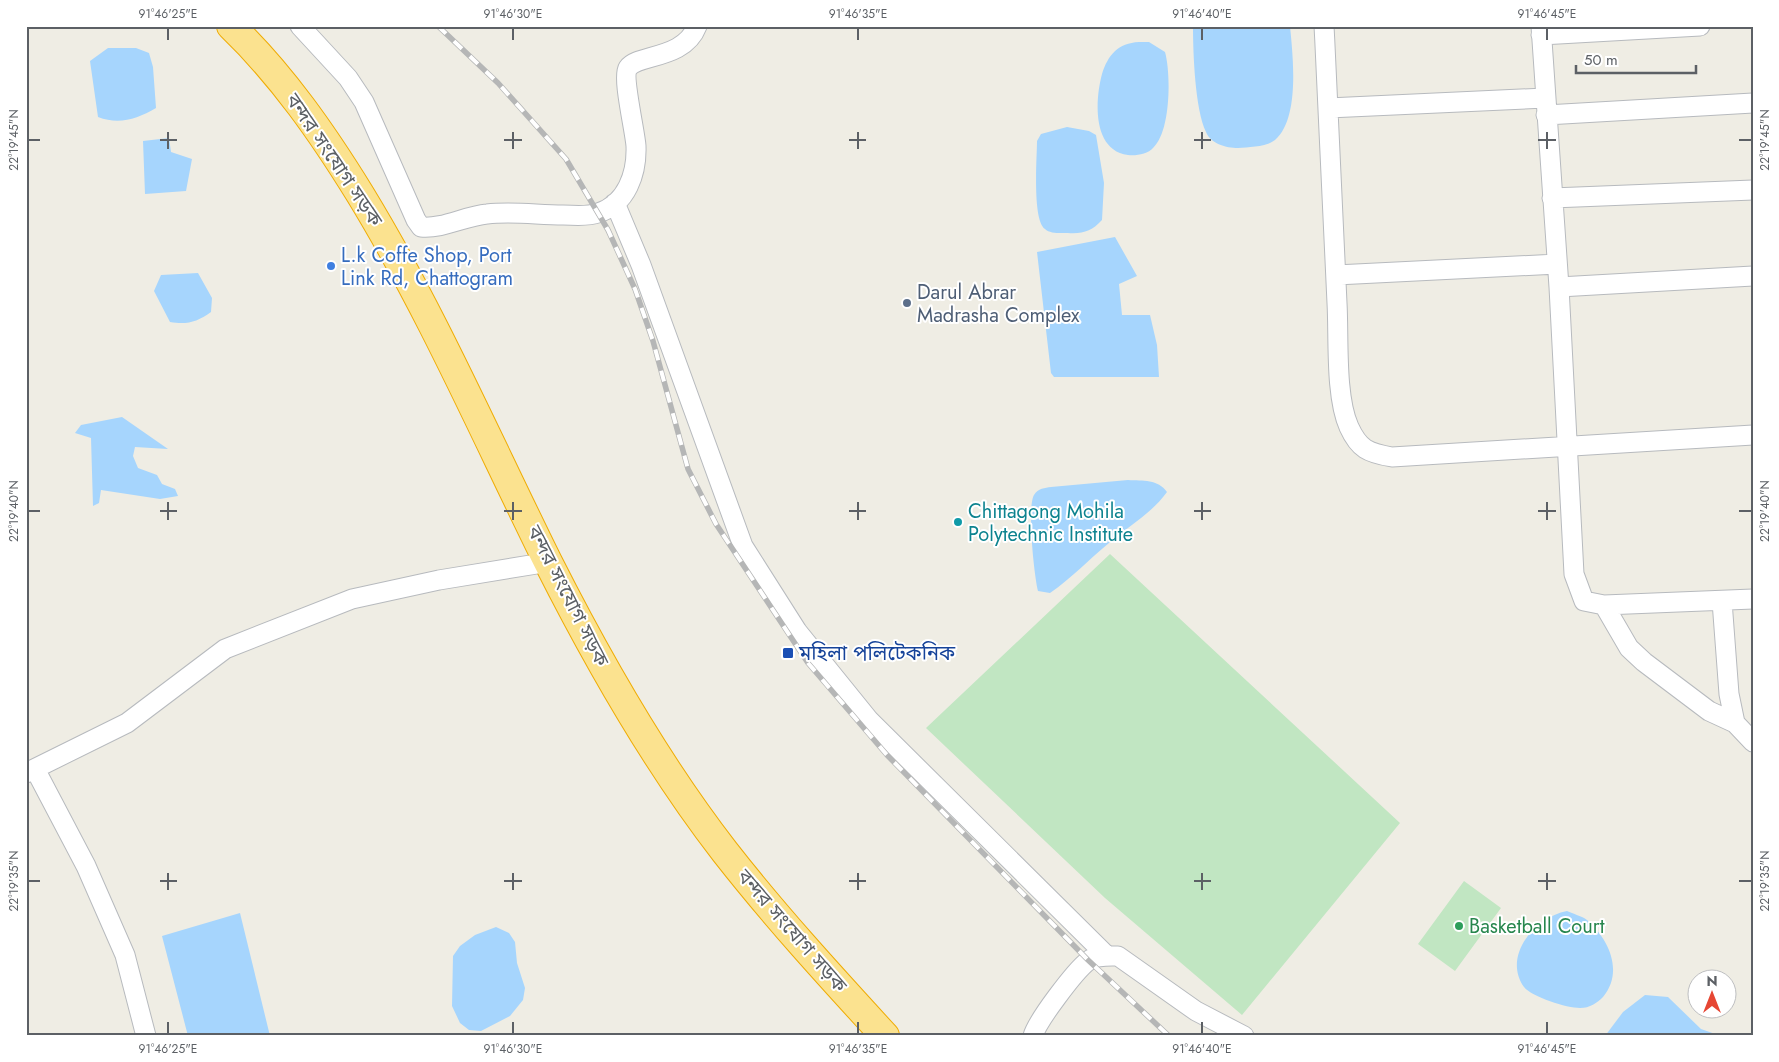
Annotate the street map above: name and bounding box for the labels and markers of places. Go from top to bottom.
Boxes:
place label: L.k Coffe Shop, Port Link Rd, Chattogram [341,241,513,293]
marker: L.k Coffe Shop, Port Link Rd, Chattogram [325,260,337,272]
place label: Darul Abrar Madrasha Complex [917,278,1080,330]
marker: Darul Abrar Madrasha Complex [901,297,913,309]
place label: Chittagong Mohila Polytechnic Institute [968,497,1133,549]
marker: Chittagong Mohila Polytechnic Institute [952,516,964,528]
place label: মহিলা পলিটেকনিক [798,639,956,668]
marker: মহিলা পলিটেকনিক [781,646,795,660]
place label: Basketball Court [1469,912,1605,941]
marker: Basketball Court [1453,920,1465,932]

